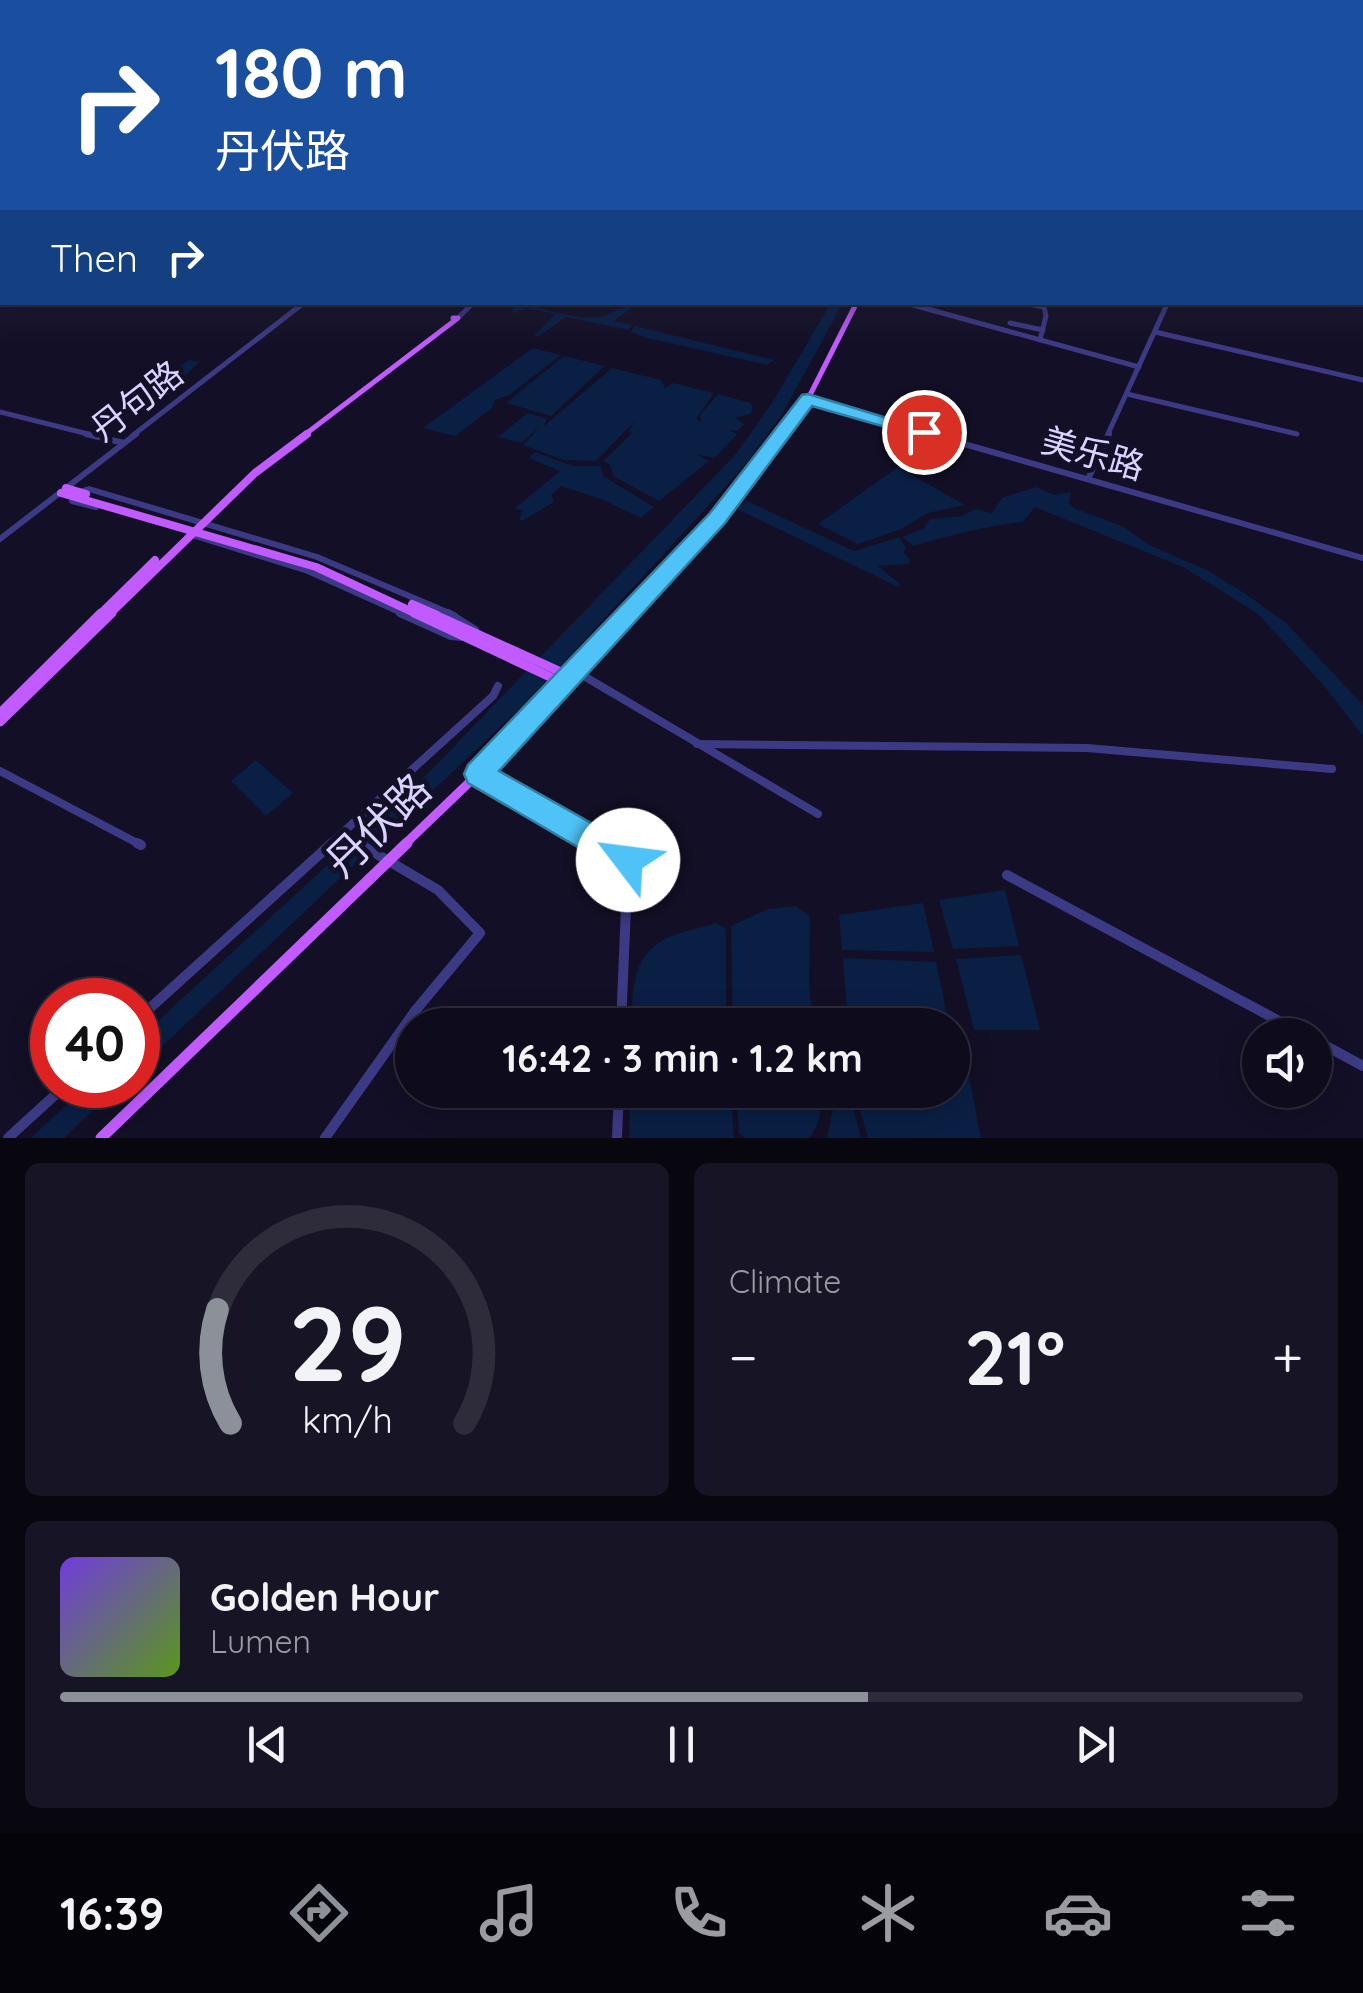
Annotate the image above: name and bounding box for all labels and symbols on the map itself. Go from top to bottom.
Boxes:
street label: 丹句路 [81,351,191,450]
pin [882,390,967,475]
street label: 美乐路 [1037,417,1150,489]
street label: 丹伏路 [314,762,441,887]
position arrow [576,808,680,912]
speed limit sign: 40 [30,978,160,1108]

